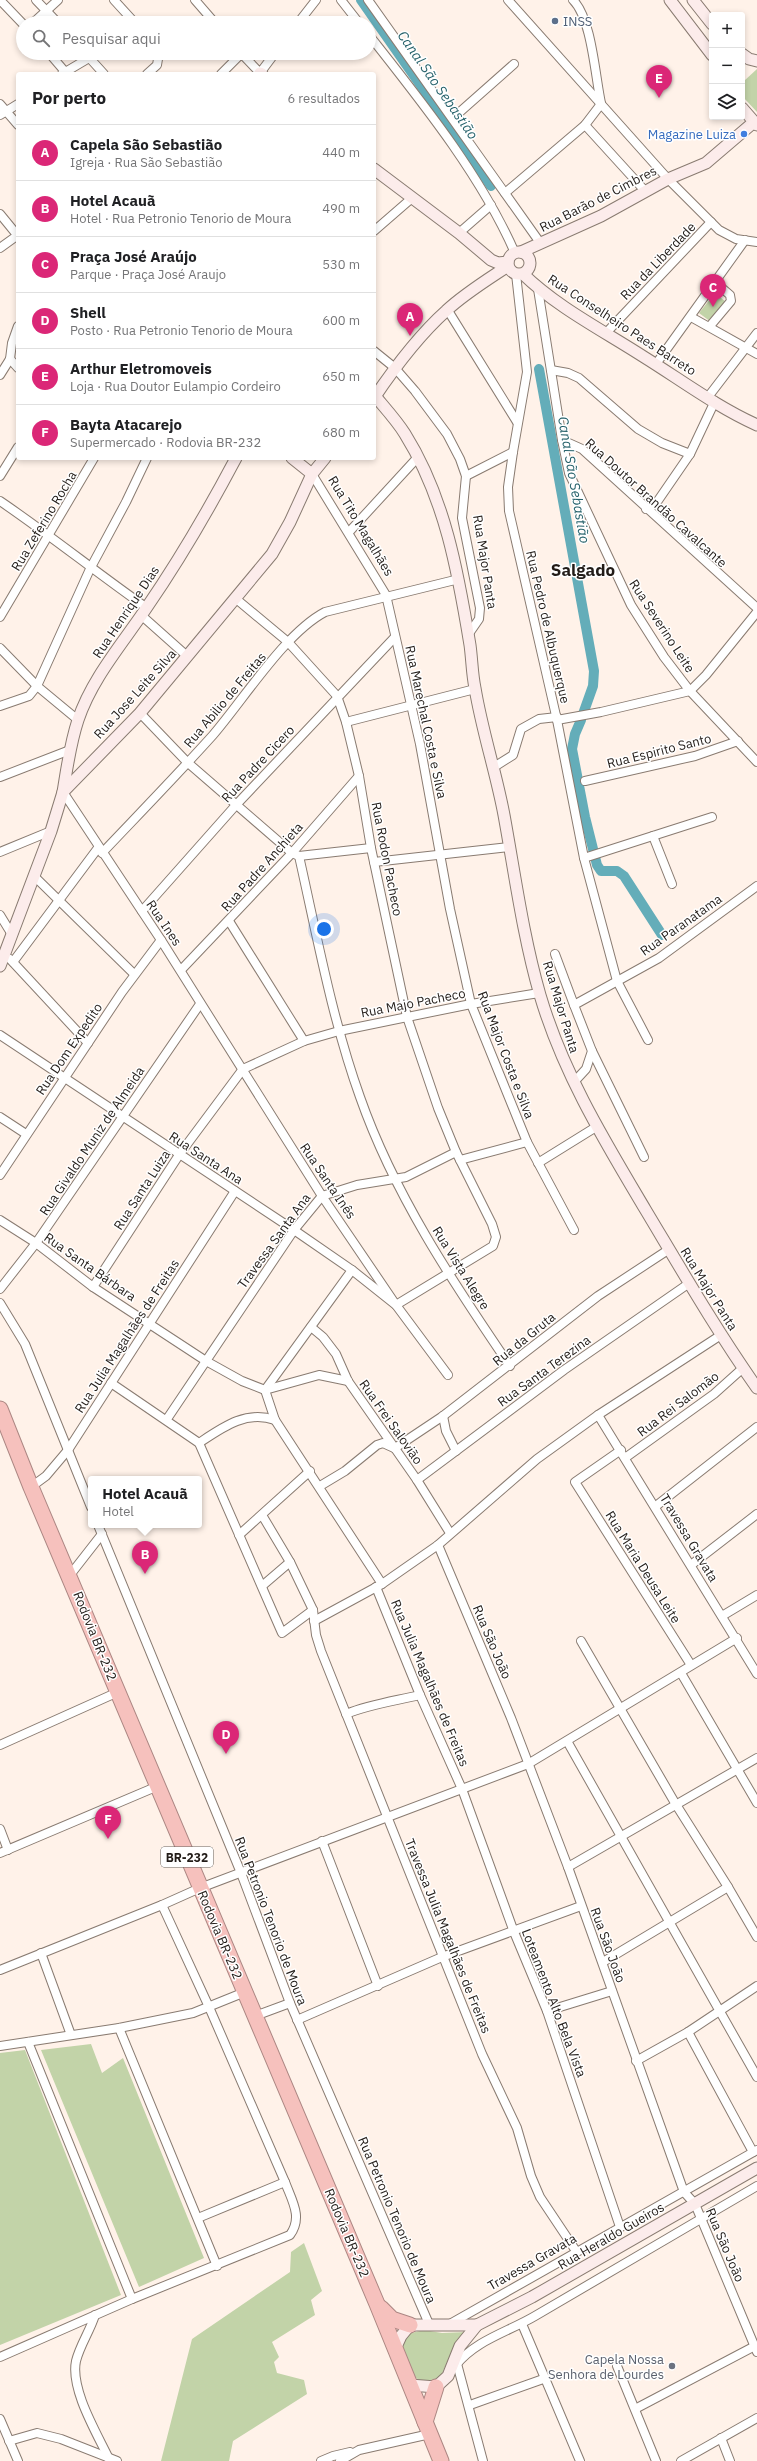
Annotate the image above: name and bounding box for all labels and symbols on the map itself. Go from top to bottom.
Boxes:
place label: INSS [563,13,592,30]
marker: INSS [550,16,560,26]
water label: Canal São Sebastião [394,27,482,143]
pin: E [646,65,672,98]
place label: Magazine Luiza [648,126,736,143]
marker: Magazine Luiza [739,129,749,139]
street label: Rua Barão de Cimbres [537,162,659,236]
street label: Rua da Liberdade [617,219,699,303]
street label: Rua Conselheiro Paes Barreto [545,271,699,379]
pin: C [700,274,726,307]
pin: A [397,303,423,336]
water label: Canal São Sebastião [554,415,594,545]
street label: Rua Doutor Brandão Cavalcante [581,435,731,571]
street label: Rua Zeferino Rocha [7,468,81,574]
street label: Rua Tito Magalhães [324,473,398,579]
street label: Rua Major Panta [469,514,501,610]
street label: Rua Pedro de Albuquerque [522,549,574,705]
district label: Salgado [551,559,615,581]
street label: Rua Henrique Dias [89,563,163,661]
street label: Rua Severino Leite [625,576,699,676]
street label: Rua Marechal Costa e Silva [401,644,451,800]
street label: Rua Jose Leite Silva [90,646,180,742]
street label: Rua Abilio de Freitas [180,649,270,751]
street label: Rua Padre Cicero [218,722,298,806]
street label: Rua Espirito Santo [605,730,713,772]
street label: Rua Rodon Pacheco [368,800,406,918]
street label: Rua Padre Anchieta [217,819,307,915]
street label: Rua Paranatama [637,890,725,960]
street label: Rua Ines [142,897,186,949]
your location [314,919,334,939]
street label: Rua Major Panta [539,959,583,1055]
street label: Rua Majo Pacheco [359,985,467,1021]
street label: Rua Major Costa e Silva [474,989,538,1121]
street label: Rua Dom Expedito [32,1000,106,1098]
street label: Rua Givaldo Muniz de Almeida [36,1063,148,1219]
street label: Rua Santa Ana [166,1128,246,1188]
street label: Rua Santa Inês [296,1140,360,1222]
street label: Rua Santa Luiza [110,1147,174,1233]
street label: Travessa Santa Ana [234,1190,314,1292]
street label: Rua Vista Alegre [429,1223,493,1313]
street label: Rua Santa Bárbara [41,1229,139,1305]
street label: Rua Major Panta [677,1244,741,1334]
street label: Rua Julia Magalhães de Freitas [71,1256,183,1416]
street label: Rua da Gruta [489,1308,559,1370]
street label: Rua Santa Terezina [494,1331,594,1411]
street label: Rua Rei Salomão [634,1368,722,1440]
street label: Rua Frei Salovião [355,1376,427,1468]
street label: Travessa Gravata [656,1491,722,1585]
street label: Rua Maria Deusa Leite [602,1508,684,1626]
pin: B [132,1541,158,1574]
street label: Rodovia BR-232 [69,1589,121,1683]
street label: Rua Julia Magalhães de Freitas [387,1597,473,1769]
street label: Rua São João [469,1602,515,1682]
pin: D [213,1721,239,1754]
pin: F [95,1806,121,1839]
street label: Rua Petronio Tenorio de Moura [231,1834,311,2008]
street label: Travessa Julia Magalhães de Freitas [401,1836,495,2036]
road number: BR-232 [161,1847,213,1867]
street label: Rodovia BR-232 [194,1888,246,1982]
street label: Rua São João [587,1905,629,1985]
street label: Loteamento Alto Bela Vista [518,1926,590,2080]
street label: Rua Petronio Tenorio de Moura [354,2134,440,2306]
street label: Rodovia BR-232 [321,2186,373,2280]
street label: Rua Heraldo Gueiros [555,2199,667,2273]
street label: Rua São João [702,2205,748,2285]
street label: Travessa Gravata [485,2230,579,2294]
place label: Capela Nossa Senhora de Lourdes [548,2351,664,2383]
marker: Capela Nossa Senhora de Lourdes [667,2361,677,2371]

